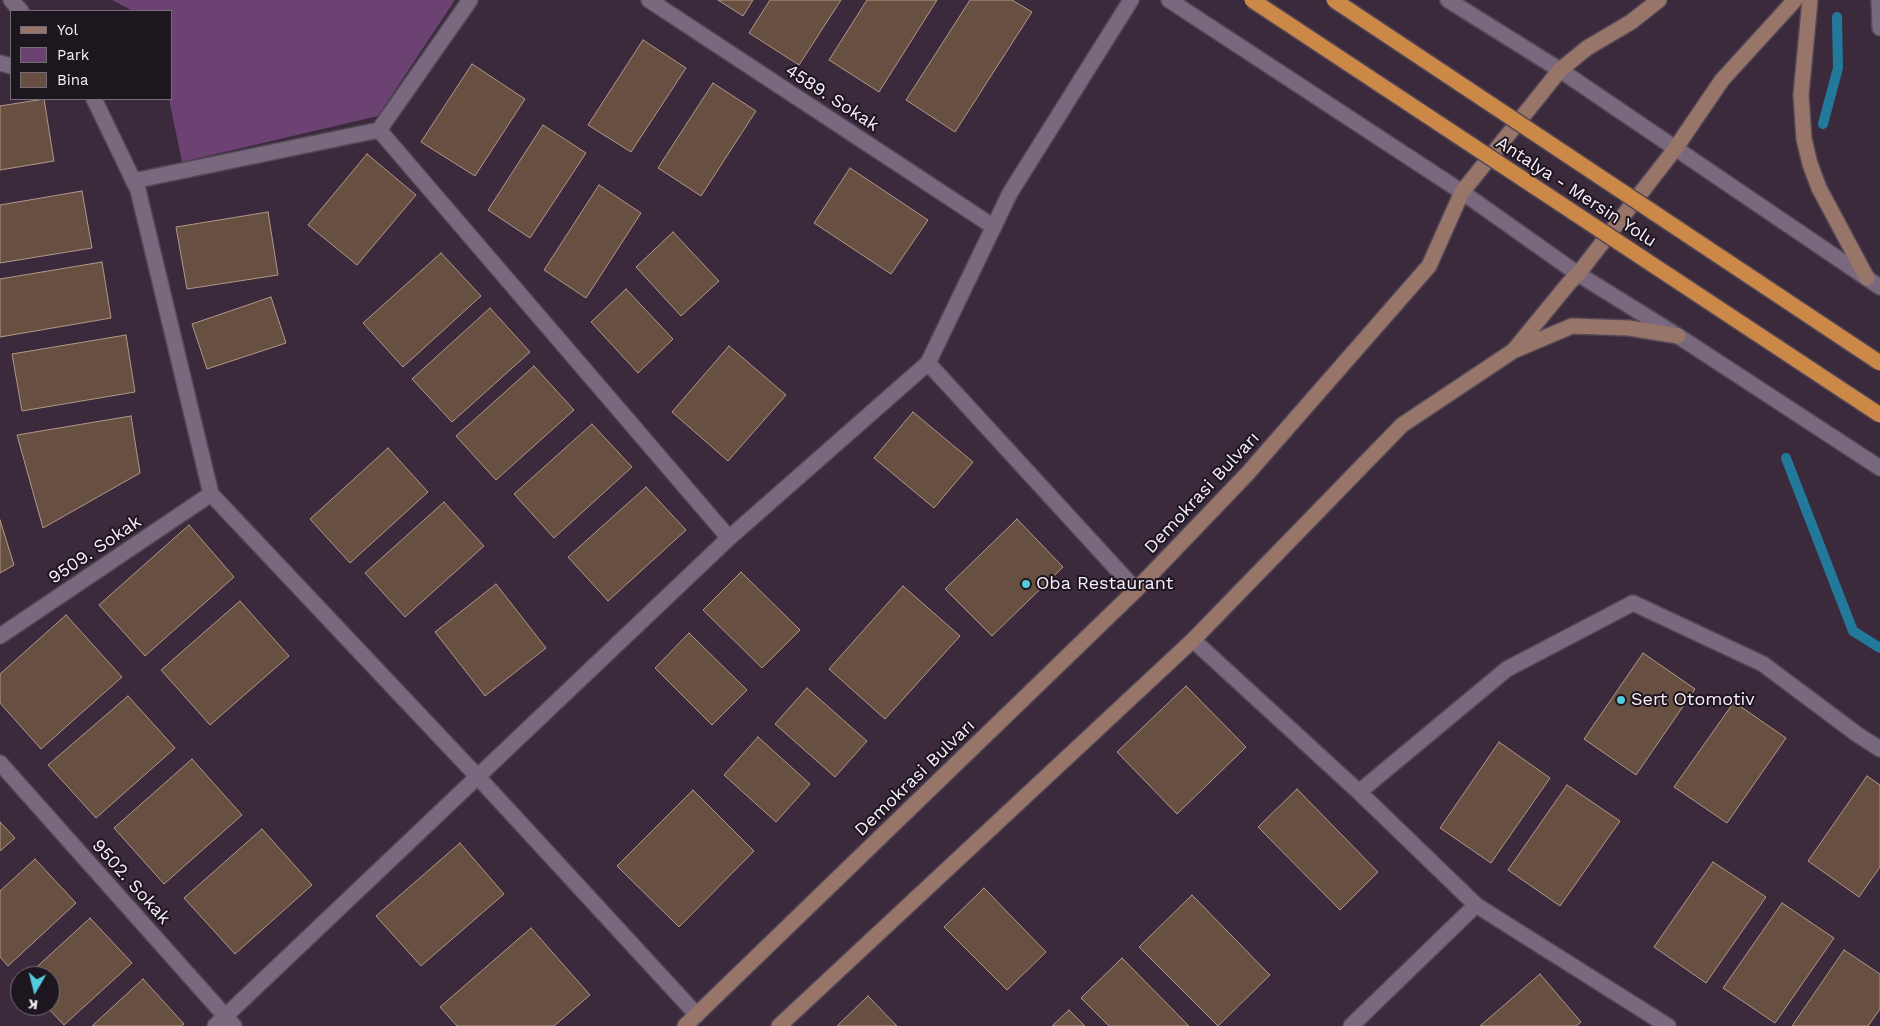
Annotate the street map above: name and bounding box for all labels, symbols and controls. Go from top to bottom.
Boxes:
legend [10,10,172,100]
text: Yol [57,21,78,39]
text: Park [57,46,89,64]
street label: 4589. Sokak [781,60,883,136]
text: Bina [57,71,89,89]
street label: Antalya - Mersin Yolu [1492,132,1660,252]
street label: Demokrasi Bulvarı [1140,428,1264,558]
street label: 9509. Sokak [44,511,146,589]
place label: Oba Restaurant [1036,573,1173,595]
marker: Oba Restaurant [1020,578,1032,590]
place label: Sert Otomotiv [1631,689,1755,711]
marker: Sert Otomotiv [1615,694,1627,706]
street label: Demokrasi Bulvarı [850,715,980,841]
street label: 9502. Sokak [87,835,175,929]
north arrow [10,966,60,1016]
text: K [27,996,39,1013]

